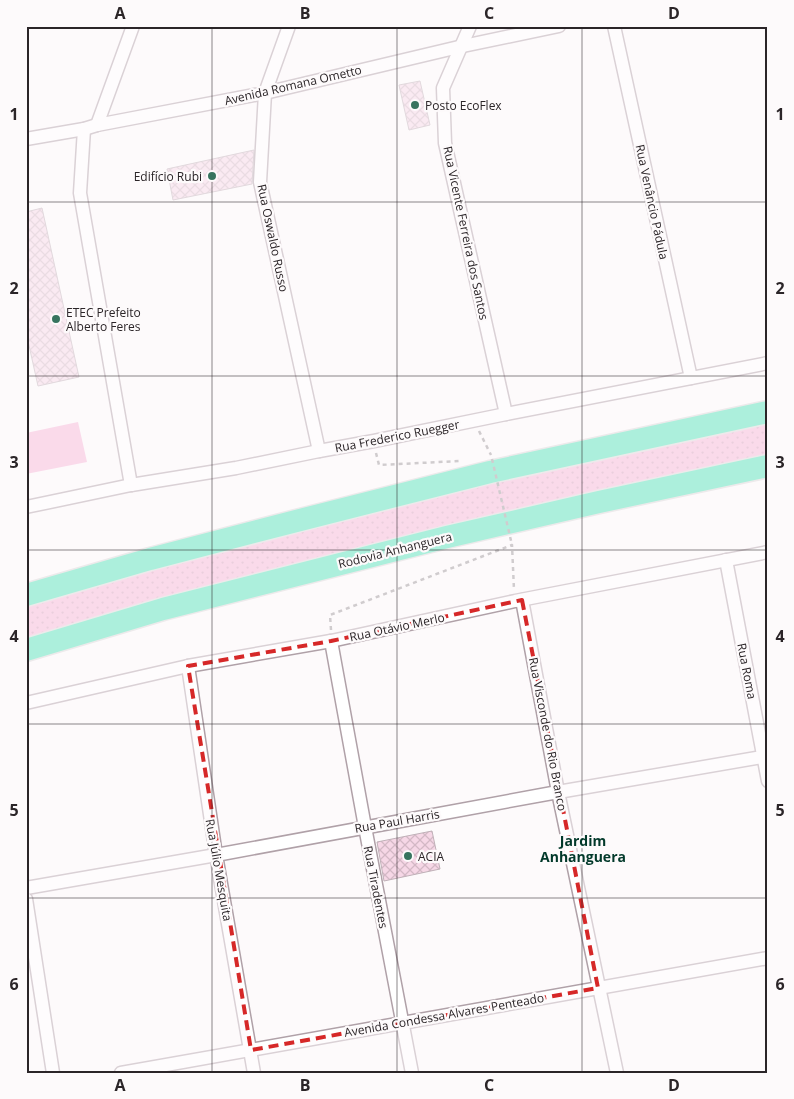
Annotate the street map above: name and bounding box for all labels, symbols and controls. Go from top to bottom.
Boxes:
text: A [114,2,126,24]
text: B [300,2,310,24]
text: C [484,2,494,24]
text: D [668,2,680,24]
street label: Avenida Romana Ometto [223,61,363,109]
place label: Posto EcoFlex [425,97,502,114]
marker: Posto EcoFlex [409,99,421,111]
text: 1 [9,103,19,125]
text: 1 [775,103,785,125]
street label: Rua Venâncio Pádula [631,143,673,261]
street label: Rua Vicente Ferreira dos Santos [439,145,493,322]
place label: Edifício Rubi [134,168,202,185]
marker: Edifício Rubi [206,170,218,182]
street label: Rua Oswaldo Russo [253,183,293,293]
text: 2 [9,277,19,299]
text: 2 [775,277,785,299]
place label: ETEC Prefeito Alberto Feres [66,304,141,335]
marker: ETEC Prefeito Alberto Feres [50,313,62,325]
street label: Rua Frederico Ruegger [333,416,461,456]
text: 3 [9,451,19,473]
text: 3 [775,451,785,473]
street label: Rodovia Anhanguera [336,528,454,572]
street label: Rua Otávio Merlo [348,609,446,645]
text: 4 [9,625,19,647]
text: 4 [775,625,785,647]
street label: Rua Roma [733,641,761,701]
street label: Rua Visconde do Rio Branco [525,656,571,812]
text: 5 [9,799,19,821]
text: 5 [775,799,785,821]
street label: Rua Paul Harris [353,805,441,837]
street label: Rua Júlio Mesquita [202,818,236,922]
district label: Jardim Anhanguera [540,831,626,866]
street label: Rua Tiradentes [360,844,392,930]
place label: ACIA [418,848,444,865]
marker: ACIA [402,850,414,862]
text: 6 [9,973,19,995]
text: 6 [775,973,785,995]
street label: Avenida Condessa Alvares Penteado [343,989,545,1041]
text: A [114,1074,126,1096]
text: B [300,1074,310,1096]
text: C [484,1074,494,1096]
text: D [668,1074,680,1096]

